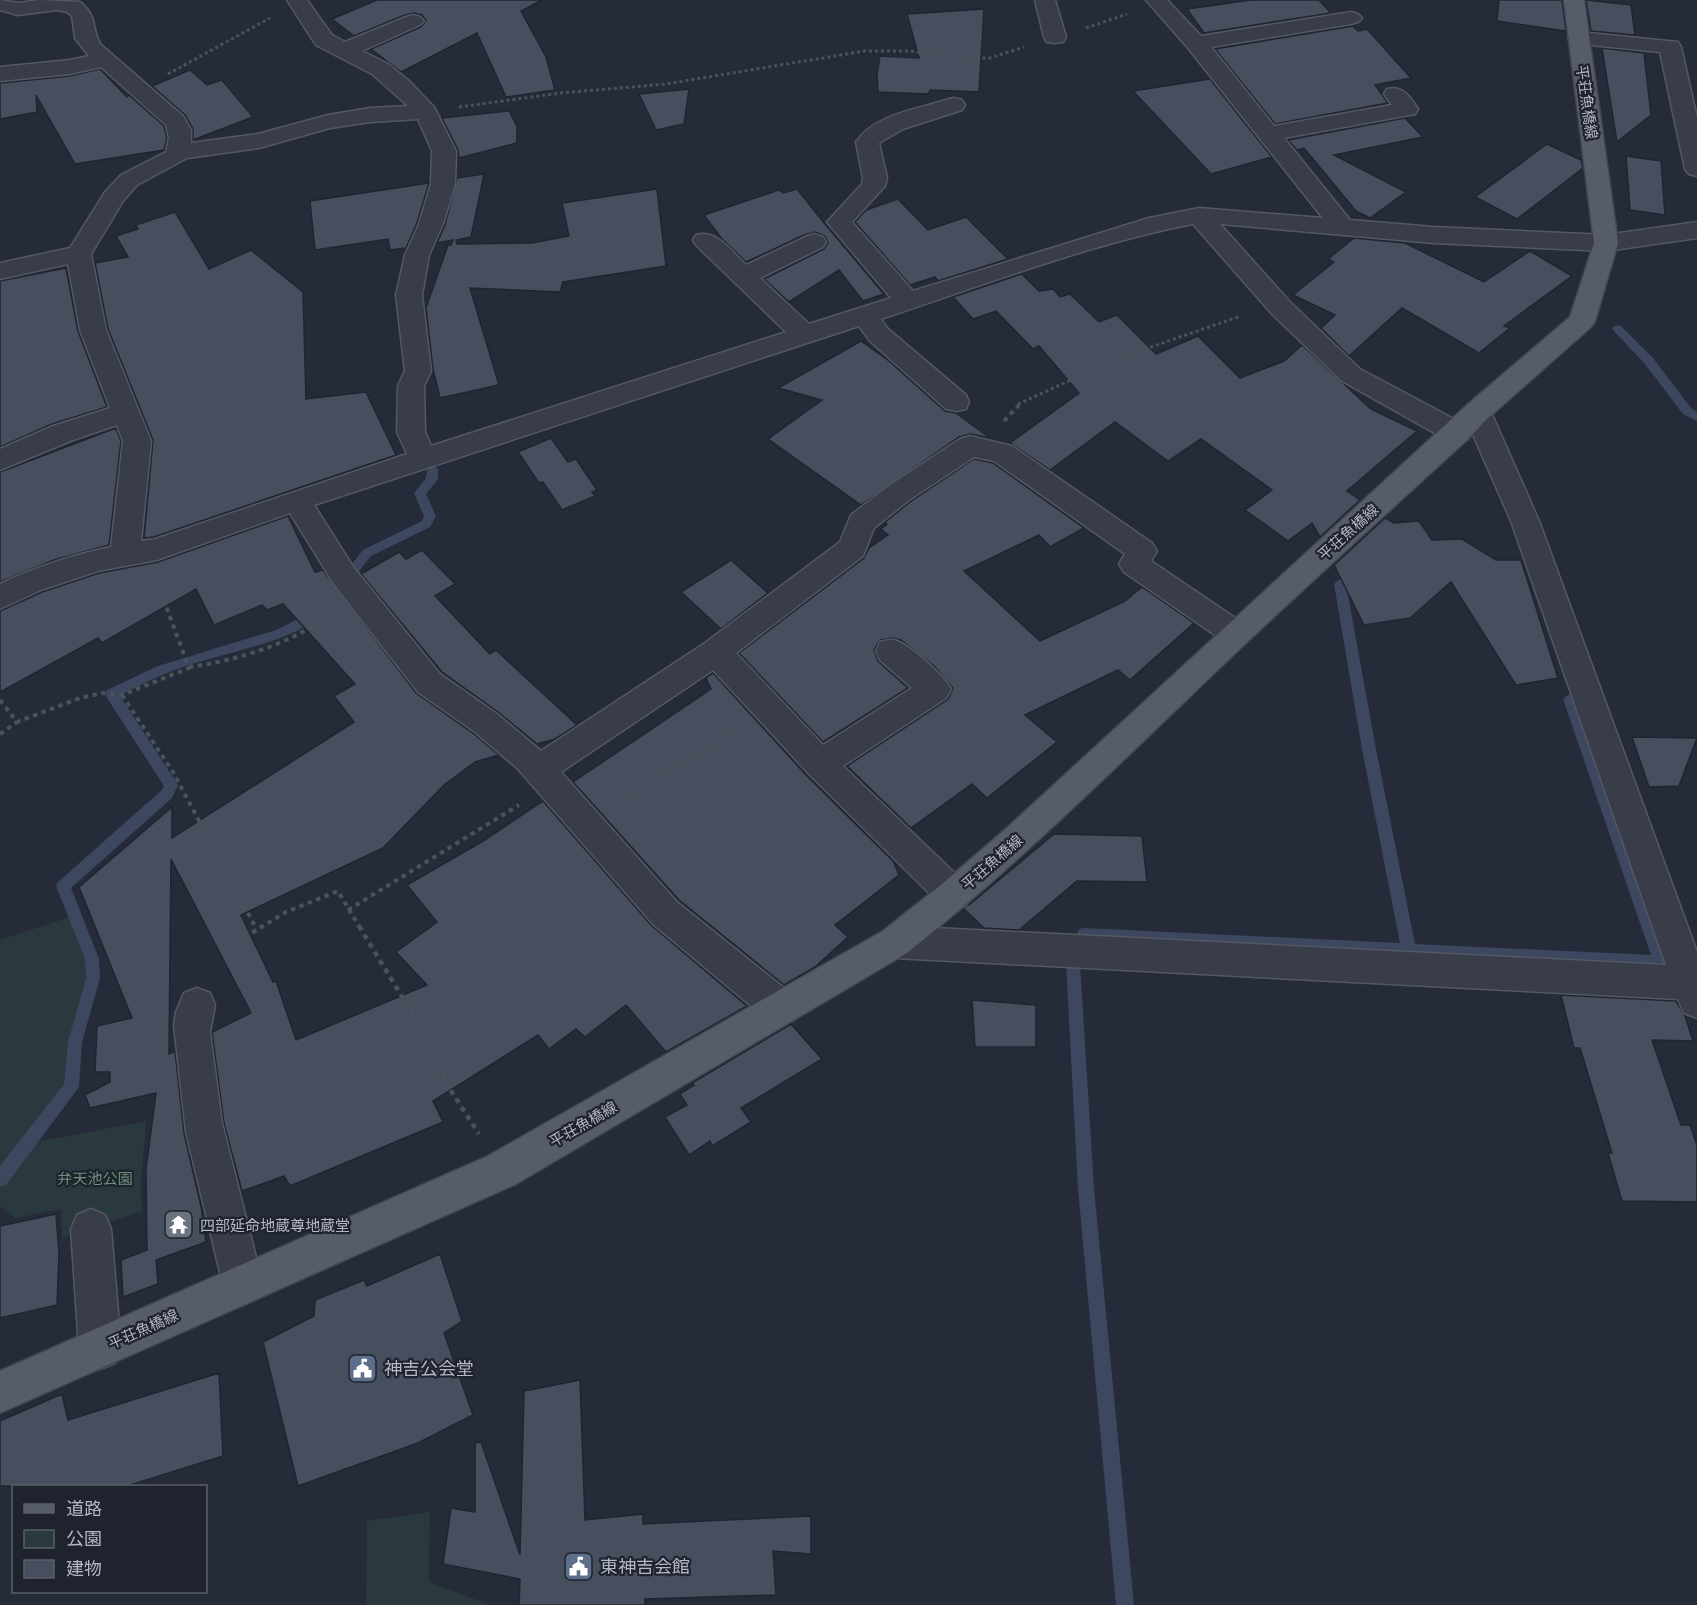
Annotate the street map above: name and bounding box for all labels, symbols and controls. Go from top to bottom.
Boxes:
street label: 平荘魚橋線 [1572,64,1602,140]
street label: 平荘魚橋線 [1314,500,1382,564]
street label: 平荘魚橋線 [957,830,1027,894]
street label: 平荘魚橋線 [546,1097,620,1151]
park label: 弁天池公園 [57,1169,133,1188]
temple icon: 四部延命地蔵尊地蔵堂 [163,1209,195,1241]
place label: 四部延命地蔵尊地蔵堂 [200,1216,350,1235]
street label: 平荘魚橋線 [105,1305,181,1353]
public building icon: 神吉公会堂 [347,1352,379,1384]
place label: 神吉公会堂 [384,1358,474,1379]
legend [12,1485,207,1593]
text: 道路 [66,1498,102,1519]
text: 公園 [66,1528,102,1549]
public building icon: 東神吉会館 [563,1550,595,1582]
place label: 東神吉会館 [600,1556,690,1577]
text: 建物 [66,1558,102,1579]

